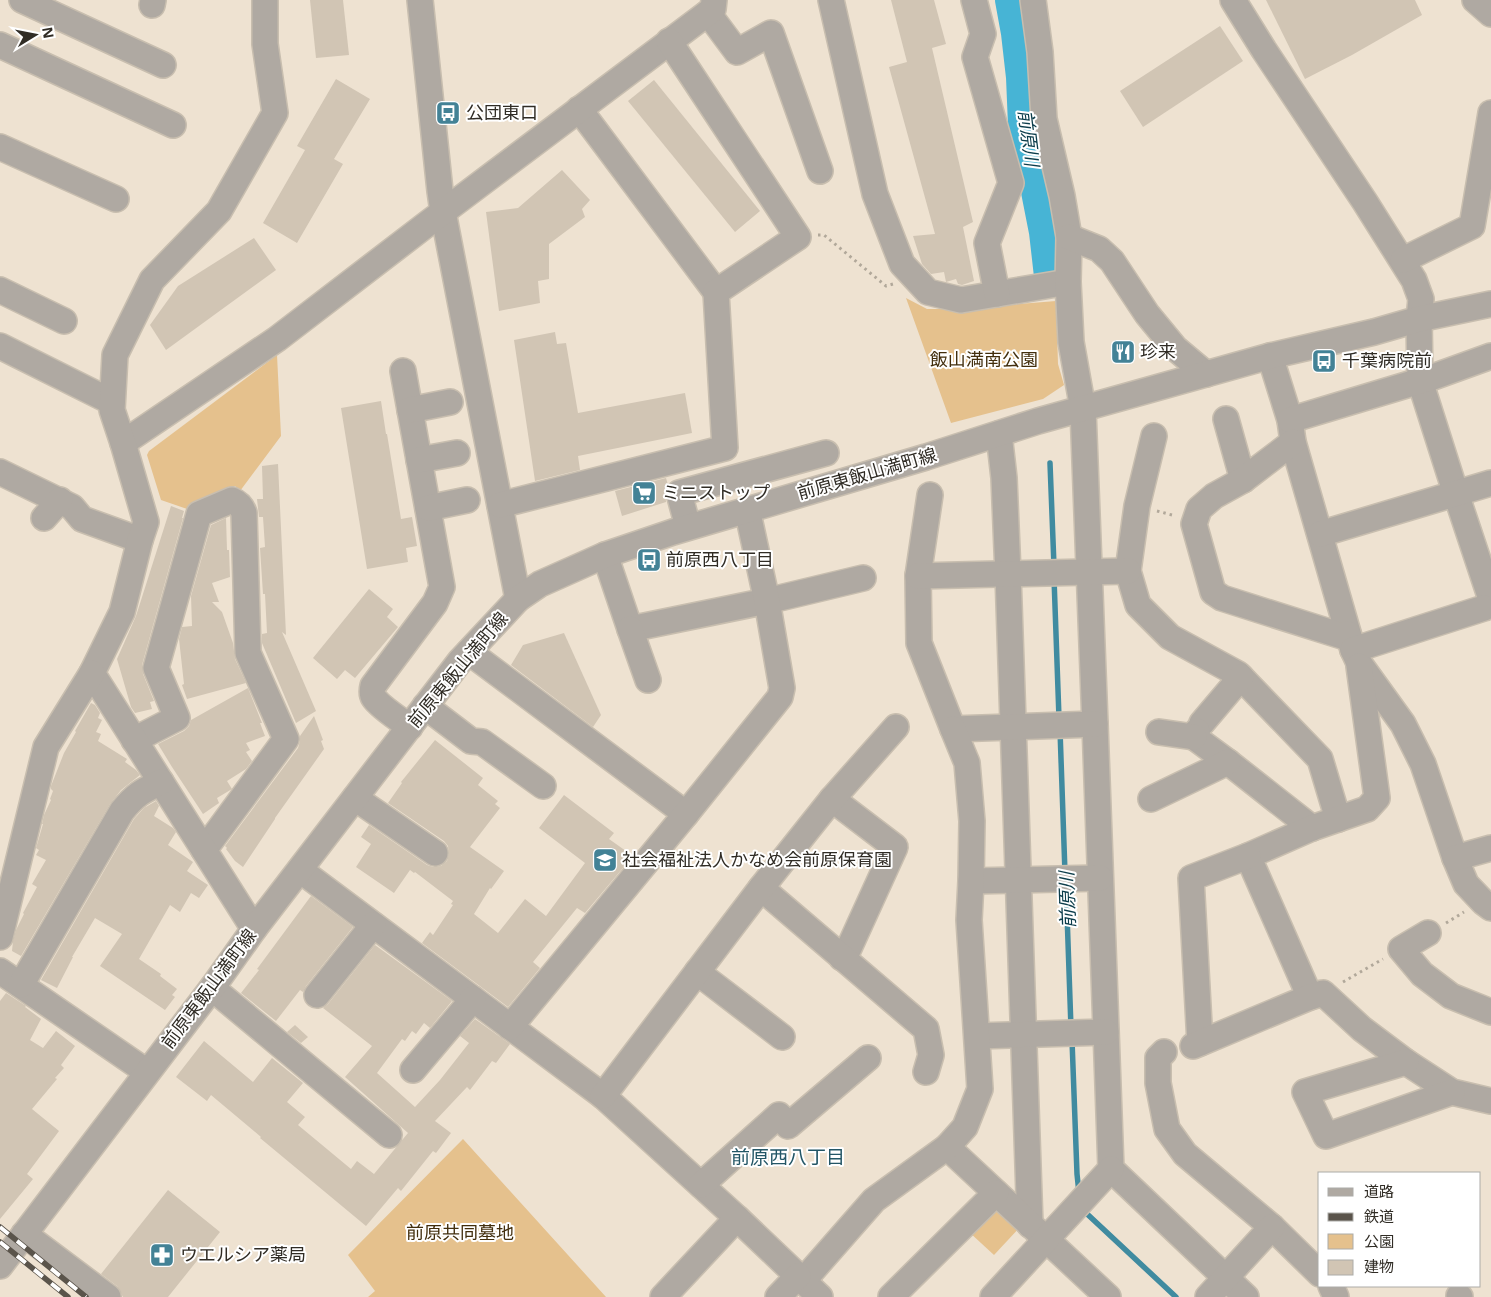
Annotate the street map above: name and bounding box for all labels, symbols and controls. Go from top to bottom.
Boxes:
north arrow [10,10,60,60]
text: N [38,25,59,40]
bus stop icon: 公団東口 [435,100,461,126]
place label: 公団東口 [466,100,538,124]
water label: 前原川 [1013,108,1046,170]
restaurant icon: 珍来 [1110,339,1136,365]
place label: 珍来 [1140,339,1176,363]
park label: 飯山満南公園 [930,347,1038,371]
bus stop icon: 千葉病院前 [1311,348,1337,374]
place label: 千葉病院前 [1342,348,1432,372]
street label: 前原東飯山満町線 [794,442,939,504]
supermarket icon: ミニストップ [631,480,657,506]
place label: ミニストップ [662,480,770,504]
bus stop icon: 前原西八丁目 [636,547,662,573]
place label: 前原西八丁目 [666,547,774,571]
street label: 前原東飯山満町線 [402,606,513,732]
school or university icon: 社会福祉法人かなめ会前原保育園 [592,847,618,873]
place label: 社会福祉法人かなめ会前原保育園 [622,847,892,871]
water label: 前原川 [1053,869,1081,929]
street label: 前原東飯山満町線 [155,924,261,1053]
district label: 前原西八丁目 [731,1144,845,1170]
legend [1318,1172,1481,1287]
text: 道路 [1364,1181,1394,1201]
text: 鉄道 [1364,1206,1394,1226]
park label: 前原共同墓地 [406,1220,514,1244]
text: 公園 [1364,1231,1394,1251]
pharmacy icon: ウエルシア薬局 [149,1242,175,1268]
place label: ウエルシア薬局 [180,1242,306,1266]
text: 建物 [1364,1256,1394,1276]

